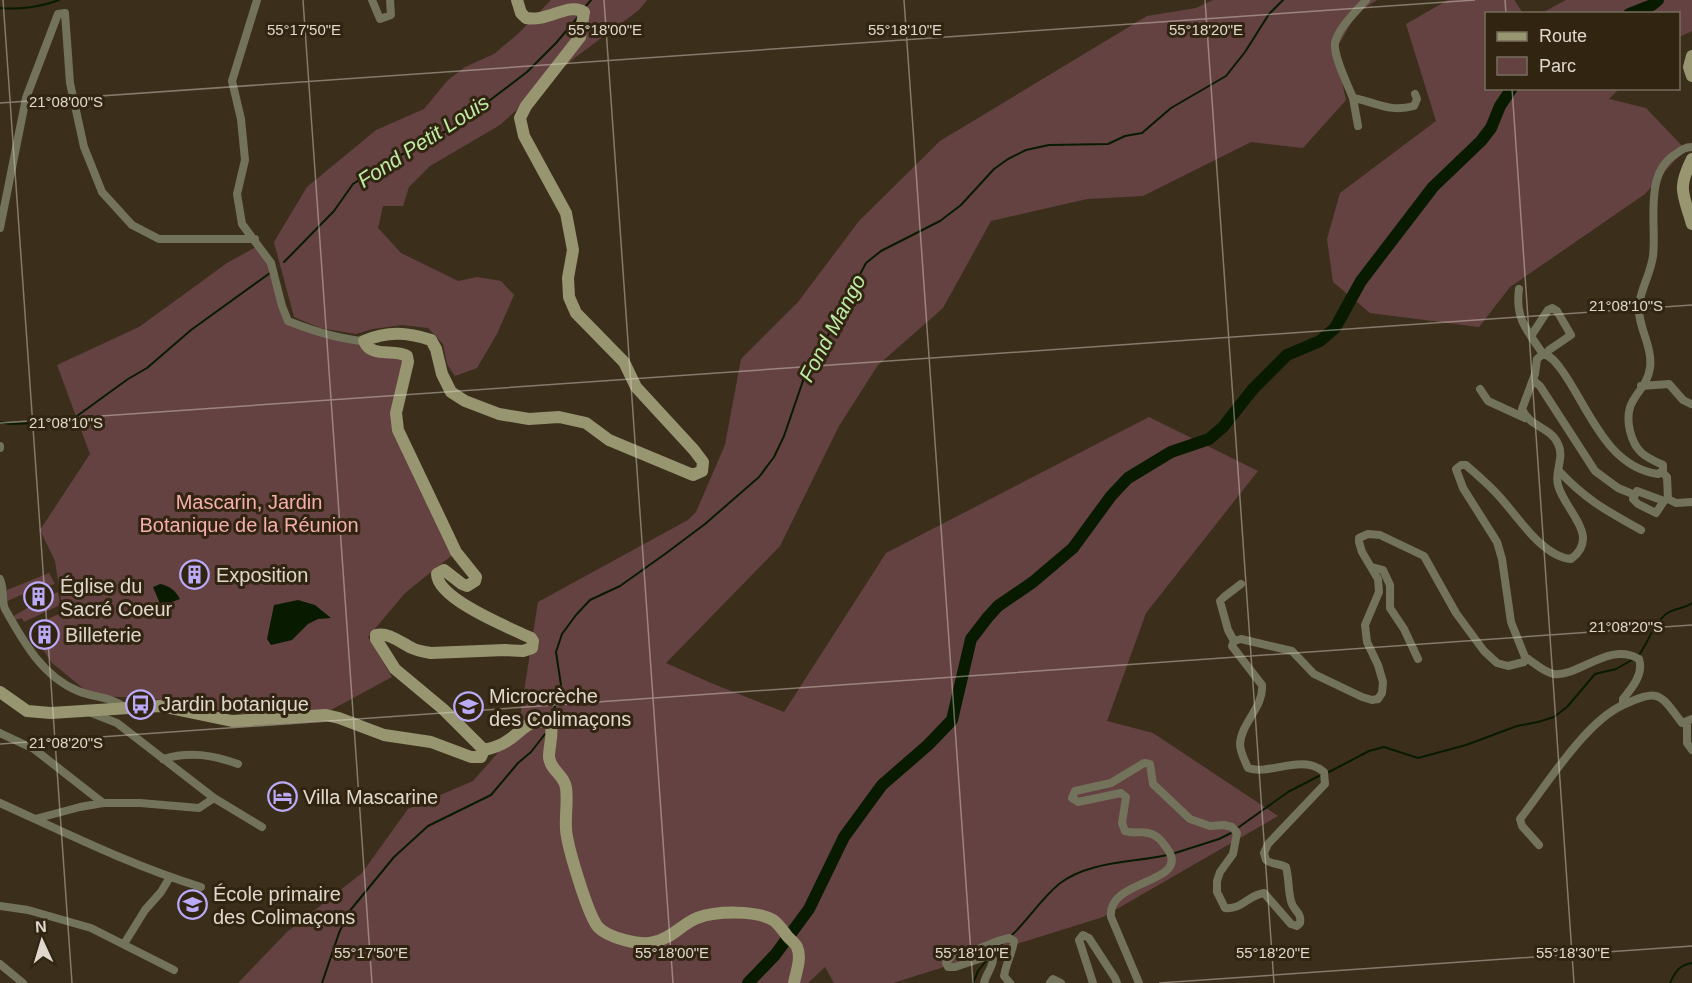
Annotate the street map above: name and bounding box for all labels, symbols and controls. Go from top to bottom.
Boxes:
legend [1485,12,1680,90]
text: 55°17'50"E [267,21,341,38]
text: 55°18'00"E [568,21,642,38]
text: 55°18'10"E [868,21,942,38]
text: 55°18'20"E [1169,21,1243,38]
text: Route [1539,26,1587,46]
text: Parc [1539,56,1576,76]
water label: Fond Petit Louis [353,90,493,192]
text: 21°08'00"S [29,93,103,110]
water label: Fond Mango [794,270,870,385]
text: 21°08'10"S [1589,297,1663,314]
text: 21°08'10"S [29,414,103,431]
park label: Mascarin, Jardin Botanique de la Réunion [139,491,359,536]
building icon: Exposition [179,559,211,591]
place label: Exposition [216,564,308,586]
place label: Église du Sacré Coeur [60,575,173,620]
building icon: Église du Sacré Coeur [23,581,55,613]
text: 21°08'20"S [1589,618,1663,635]
building icon: Billeterie [28,619,60,651]
place label: Billeterie [65,624,142,646]
place label: Microcrèche des Colimaçons [489,685,631,730]
bus stop icon: Jardin botanique [124,688,156,720]
school or university icon: Microcrèche des Colimaçons [452,691,484,723]
place label: Jardin botanique [161,693,309,715]
text: 21°08'20"S [29,734,103,751]
hotel icon: Villa Mascarine [266,781,298,813]
place label: Villa Mascarine [303,786,438,808]
place label: École primaire des Colimaçons [213,883,355,928]
school or university icon: École primaire des Colimaçons [176,889,208,921]
north arrow [12,911,72,971]
text: N [35,918,47,935]
text: 55°17'50"E [334,944,408,961]
text: 55°18'00"E [635,944,709,961]
text: 55°18'10"E [935,944,1009,961]
text: 55°18'20"E [1236,944,1310,961]
text: 55°18'30"E [1536,944,1610,961]

